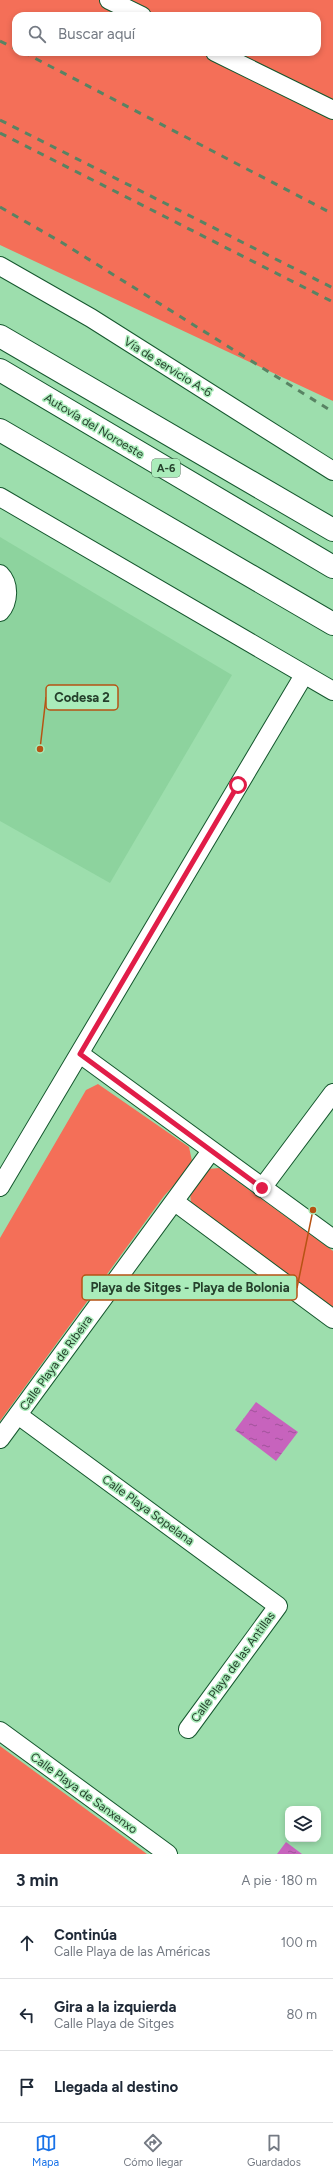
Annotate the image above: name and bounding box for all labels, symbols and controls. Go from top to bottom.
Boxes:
search box [12,12,321,56]
icon: search [26,23,48,45]
text: Buscar aquí [58,25,135,43]
street label: Vía de servicio A-6 [121,334,215,400]
street label: Autovía del Noroeste [42,391,147,462]
road number: A-6 [152,459,180,477]
callout: Codesa 2 [46,685,118,710]
text: Codesa 2 [54,690,110,705]
route start [229,776,247,794]
route end [253,1179,271,1197]
callout: Playa de Sitges - Playa de Bolonia [82,1275,297,1300]
text: Playa de Sitges - Playa de Bolonia [90,1280,290,1295]
street label: Calle Playa de Ribeira [17,1313,95,1413]
street label: Calle Playa Sopelana [99,1472,197,1548]
street label: Calle Playa de las Antillas [188,1609,278,1725]
street label: Calle Playa de Sanxenxo [28,1750,140,1836]
map controls [285,1806,321,1842]
button: layers [285,1806,321,1842]
text: 3 min [16,1870,58,1890]
text: A pie · 180 m [242,1873,317,1888]
text: Continúa [54,1926,117,1944]
icon: ahead [16,1932,38,1954]
text: 100 m [281,1935,317,1950]
text: Calle Playa de las Américas [54,1944,210,1959]
text: Gira a la izquierda [54,1998,176,2016]
icon: left [16,2004,38,2026]
text: 80 m [286,2007,317,2022]
text: Calle Playa de Sitges [54,2016,174,2031]
icon: arrive [16,2076,38,2098]
text: Llegada al destino [54,2078,178,2096]
tab: Mapa [32,2132,59,2169]
tab: Cómo llegar [123,2132,183,2169]
tab: Guardados [247,2132,301,2169]

